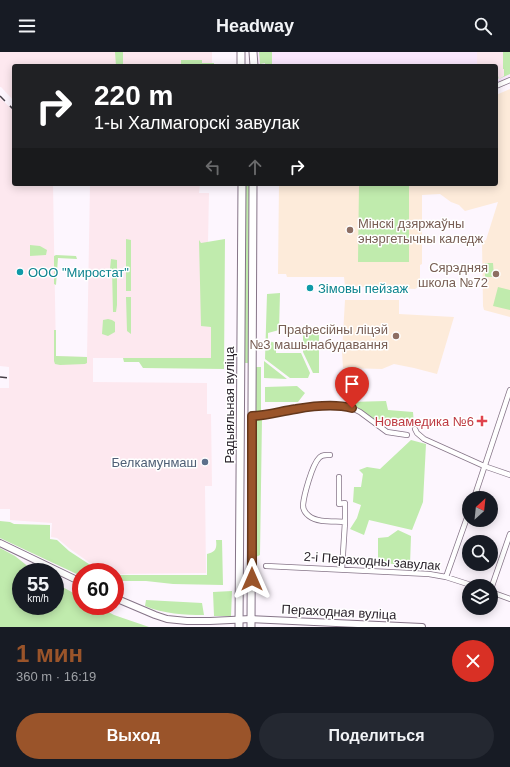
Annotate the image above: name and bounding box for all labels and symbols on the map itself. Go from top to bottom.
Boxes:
place label: Мінскі дзяржаўны энэргетычны каледж [358,216,483,246]
marker: Мінскі дзяржаўны энэргетычны каледж [345,225,355,235]
place label: Сярэдняя школа №72 [418,260,488,290]
place label: ООО "Миростат" [28,265,129,280]
marker: ООО "Миростат" [15,267,25,277]
marker: Сярэдняя школа №72 [491,269,501,279]
place label: Зімовы пейзаж [318,281,408,296]
marker: Зімовы пейзаж [305,283,315,293]
place label: Прафесійны ліцэй №3 машынабудавання [249,322,388,352]
marker: Прафесійны ліцэй №3 машынабудавання [391,331,401,341]
street label: Радыяльная вуліца [222,346,237,463]
pin [335,367,369,408]
place label: Новамедика №6 [375,414,474,429]
marker: Новамедика №6 [477,416,487,426]
place label: Белкамунмаш [112,455,197,470]
marker: Белкамунмаш [200,457,210,467]
north arrow [462,491,498,527]
street label: 2-і Пераходны завулак [303,549,441,573]
position arrow [231,558,273,600]
speed limit sign: 60 [72,563,124,615]
street label: Пераходная вуліца [281,602,398,623]

